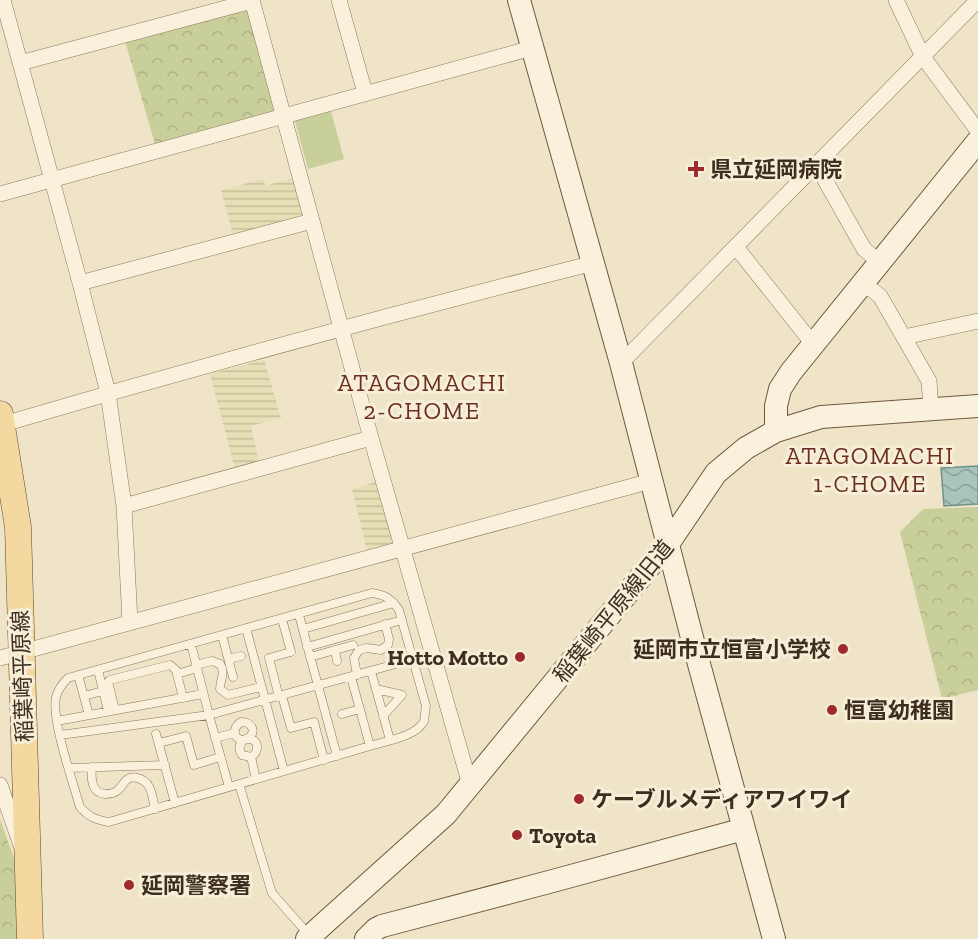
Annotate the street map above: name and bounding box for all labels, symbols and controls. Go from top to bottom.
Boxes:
place label: 県立延岡病院 [710,156,842,183]
marker: 県立延岡病院 [687,160,705,178]
district label: ATAGOMACHI 2-CHOME [338,368,506,425]
district label: ATAGOMACHI 1-CHOME [786,441,954,498]
street label: 稲葉崎平原線旧道 [548,534,679,688]
street label: 稲葉崎平原線 [7,610,38,742]
place label: 延岡市立恒富小学校 [633,636,831,663]
marker: 延岡市立恒富小学校 [836,642,850,656]
place label: Hotto Motto [387,644,508,671]
marker: Hotto Motto [513,650,527,664]
place label: 恒富幼稚園 [844,697,954,724]
marker: 恒富幼稚園 [825,703,839,717]
place label: ケーブルメディアワイワイ [591,786,852,813]
marker: ケーブルメディアワイワイ [572,792,586,806]
place label: Toyota [529,822,596,849]
marker: Toyota [510,828,524,842]
place label: 延岡警察署 [141,872,251,899]
marker: 延岡警察署 [122,878,136,892]

